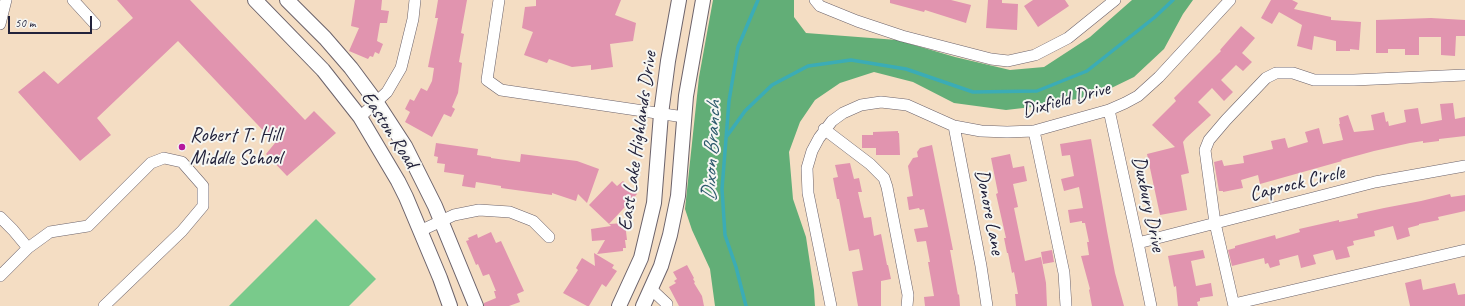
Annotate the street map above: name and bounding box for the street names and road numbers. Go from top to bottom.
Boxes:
street label: East Lake Highlands Drive [614,50,662,232]
street label: Dixfield Drive [1019,77,1113,123]
street label: Easton Road [355,87,423,173]
street label: Duxbury Drive [1126,154,1170,254]
street label: Caprock Circle [1247,161,1347,207]
street label: Donore Lane [969,167,1009,257]

